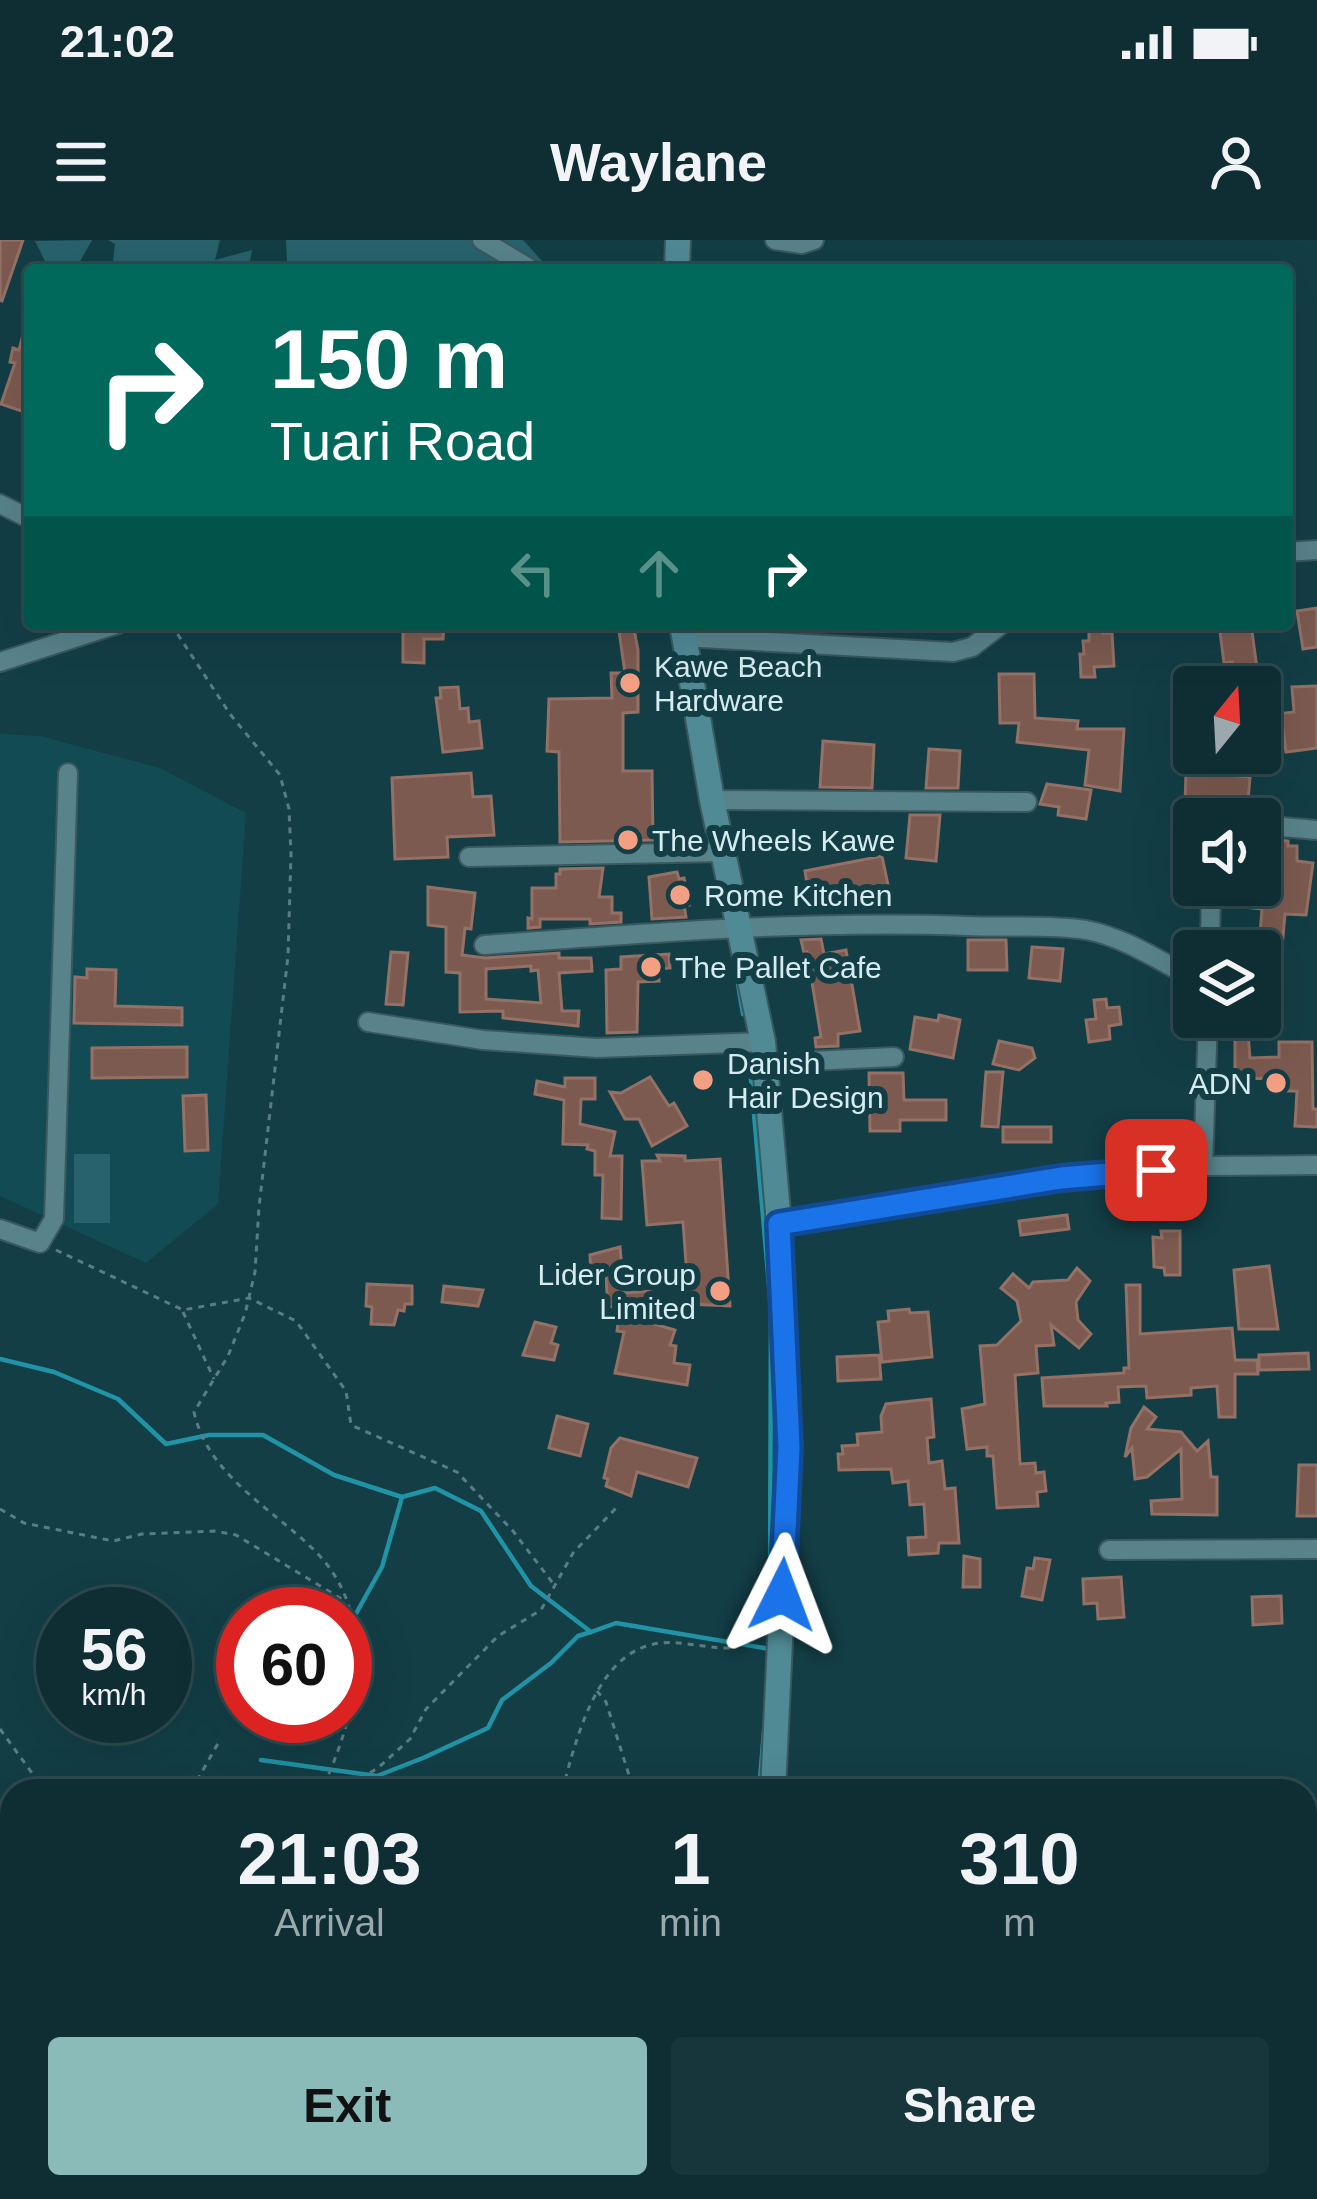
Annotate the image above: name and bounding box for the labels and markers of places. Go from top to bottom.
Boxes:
place label: Kawe Beach Hardware [654,650,822,717]
marker: Kawe Beach Hardware [617,670,643,696]
place label: The Wheels Kawe [652,824,895,857]
marker: The Wheels Kawe [615,827,641,853]
place label: Rome Kitchen [704,879,892,912]
marker: Rome Kitchen [667,882,693,908]
place label: The Pallet Cafe [675,951,882,984]
marker: The Pallet Cafe [638,954,664,980]
place label: Danish Hair Design [727,1047,884,1114]
marker: Danish Hair Design [690,1067,716,1093]
place label: ADN [1189,1067,1252,1100]
marker: ADN [1263,1070,1289,1096]
pin [1105,1119,1207,1221]
place label: Lider Group Limited [538,1258,696,1325]
marker: Lider Group Limited [707,1278,733,1304]

